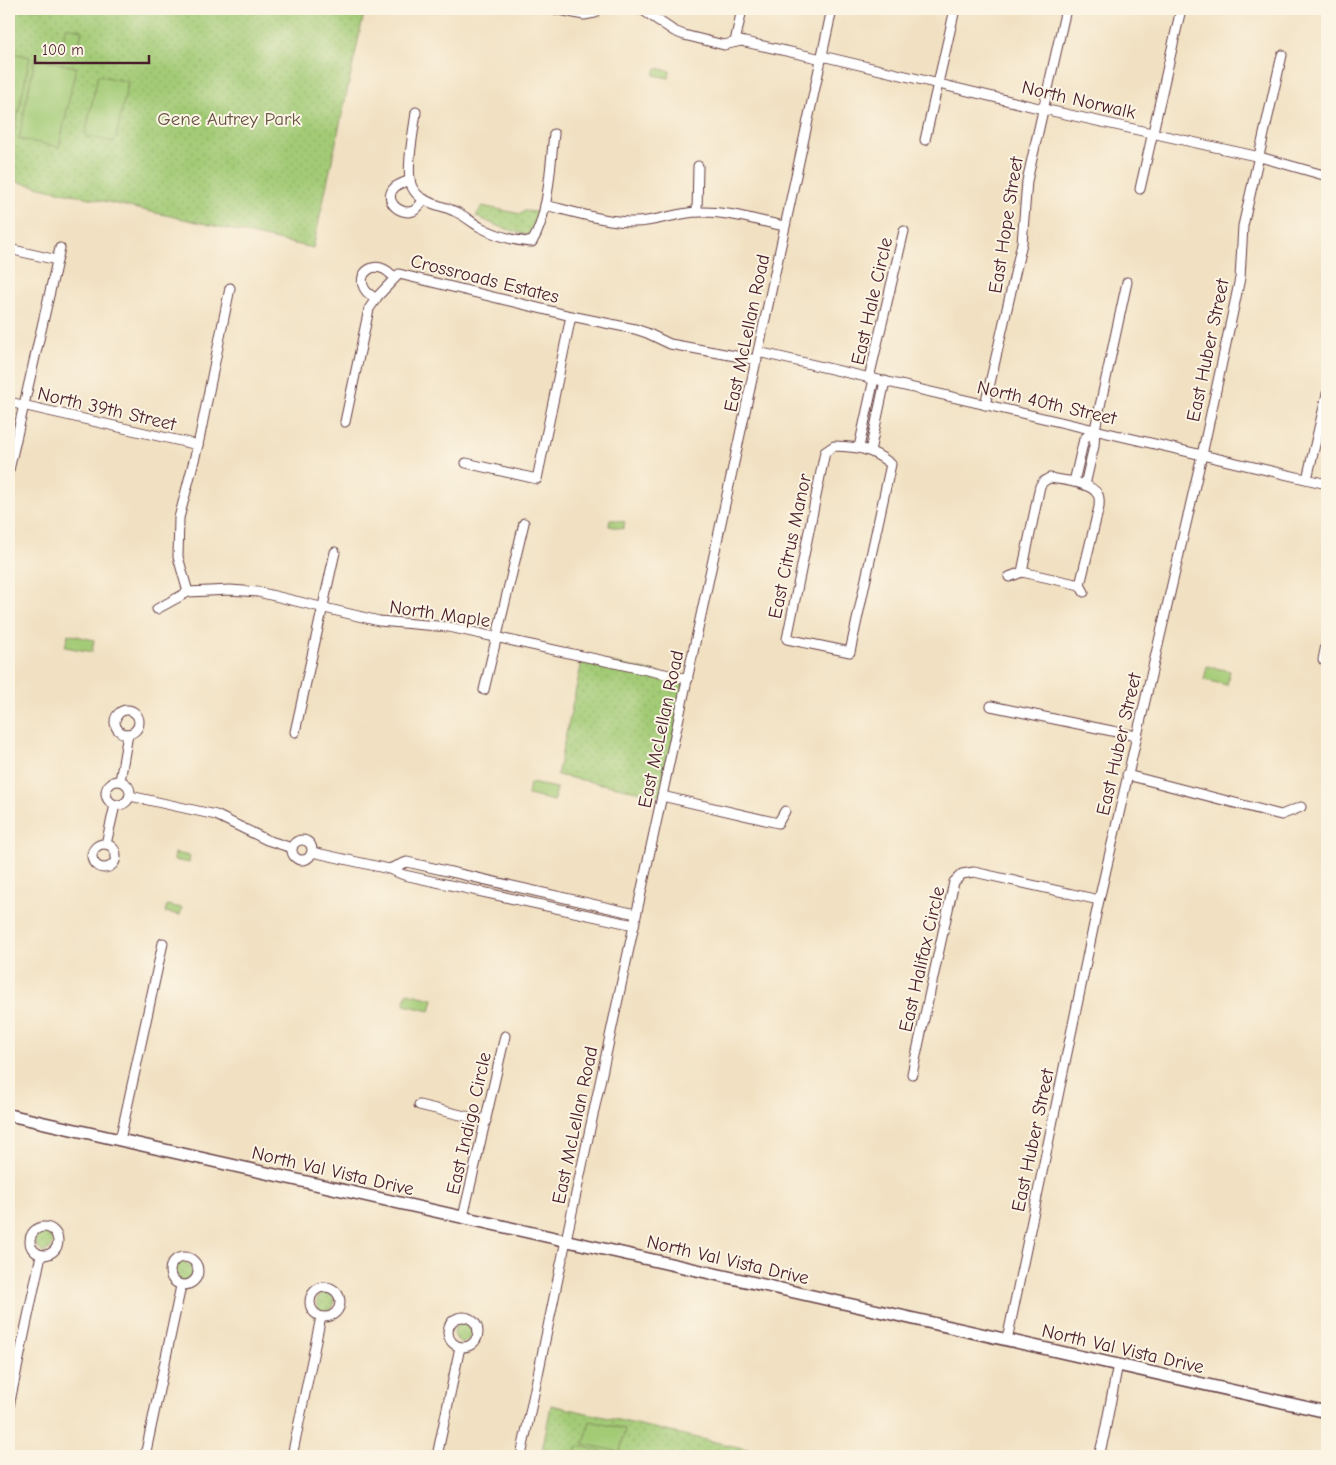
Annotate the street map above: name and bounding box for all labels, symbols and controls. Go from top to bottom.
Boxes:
scale bar [35,32,149,64]
text: 100 m [42,41,84,59]
street label: North Norwalk [1020,76,1139,124]
park label: Gene Autrey Park [157,108,302,130]
street label: East Hope Street [984,155,1028,295]
street label: East Hale Circle [847,235,897,367]
street label: Crossroads Estates [408,250,561,308]
street label: East McLellan Road [720,252,774,414]
street label: East Huber Street [1182,276,1234,424]
street label: North 40th Street [975,376,1119,430]
street label: North 39th Street [35,382,179,436]
street label: East Citrus Manor [764,471,816,621]
street label: North Maple [388,596,492,632]
street label: East McLellan Road [634,648,688,810]
street label: East Huber Street [1092,670,1146,818]
street label: East Halifax Circle [895,884,949,1034]
street label: East McLellan Road [548,1044,602,1206]
street label: East Indigo Circle [442,1050,496,1197]
street label: East Huber Street [1007,1066,1059,1214]
street label: North Val Vista Drive [250,1142,416,1200]
street label: North Val Vista Drive [645,1231,811,1289]
street label: North Val Vista Drive [1040,1320,1206,1378]

